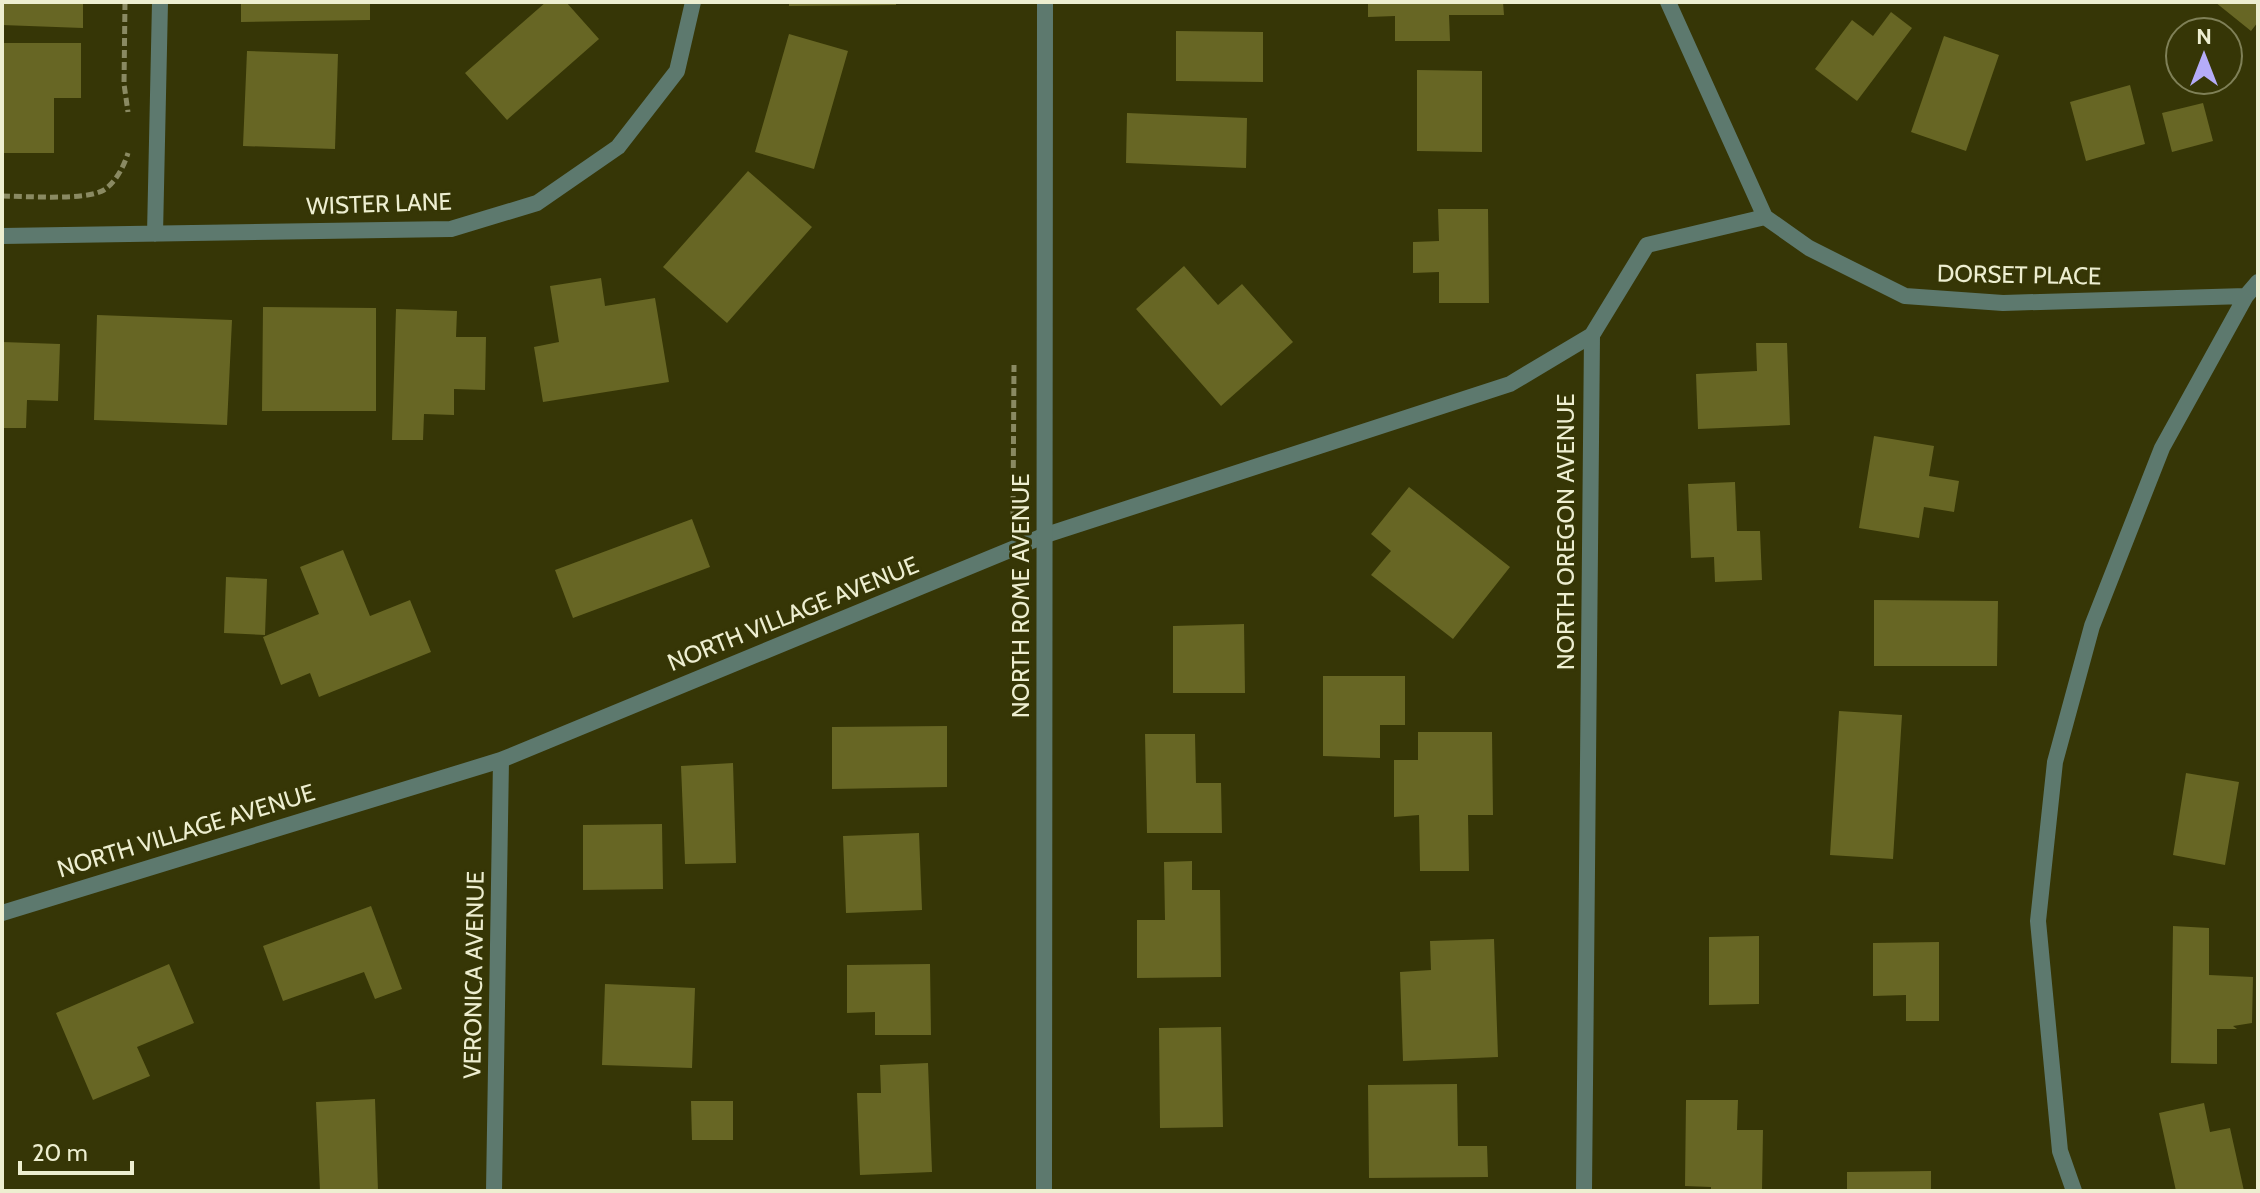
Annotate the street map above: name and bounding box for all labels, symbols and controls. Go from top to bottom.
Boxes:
north arrow [2164,16,2244,96]
text: N [2196,23,2212,50]
street label: WISTER LANE [306,186,452,221]
street label: DORSET PLACE [1937,259,2101,290]
street label: NORTH OREGON AVENUE [1551,394,1580,670]
street label: NORTH ROME AVENUE [1006,474,1035,718]
street label: NORTH VILLAGE AVENUE [663,550,922,677]
street label: NORTH VILLAGE AVENUE [53,777,318,884]
street label: VERONICA AVENUE [457,871,490,1079]
scale bar [20,1125,132,1175]
text: 20 m [32,1138,88,1167]

